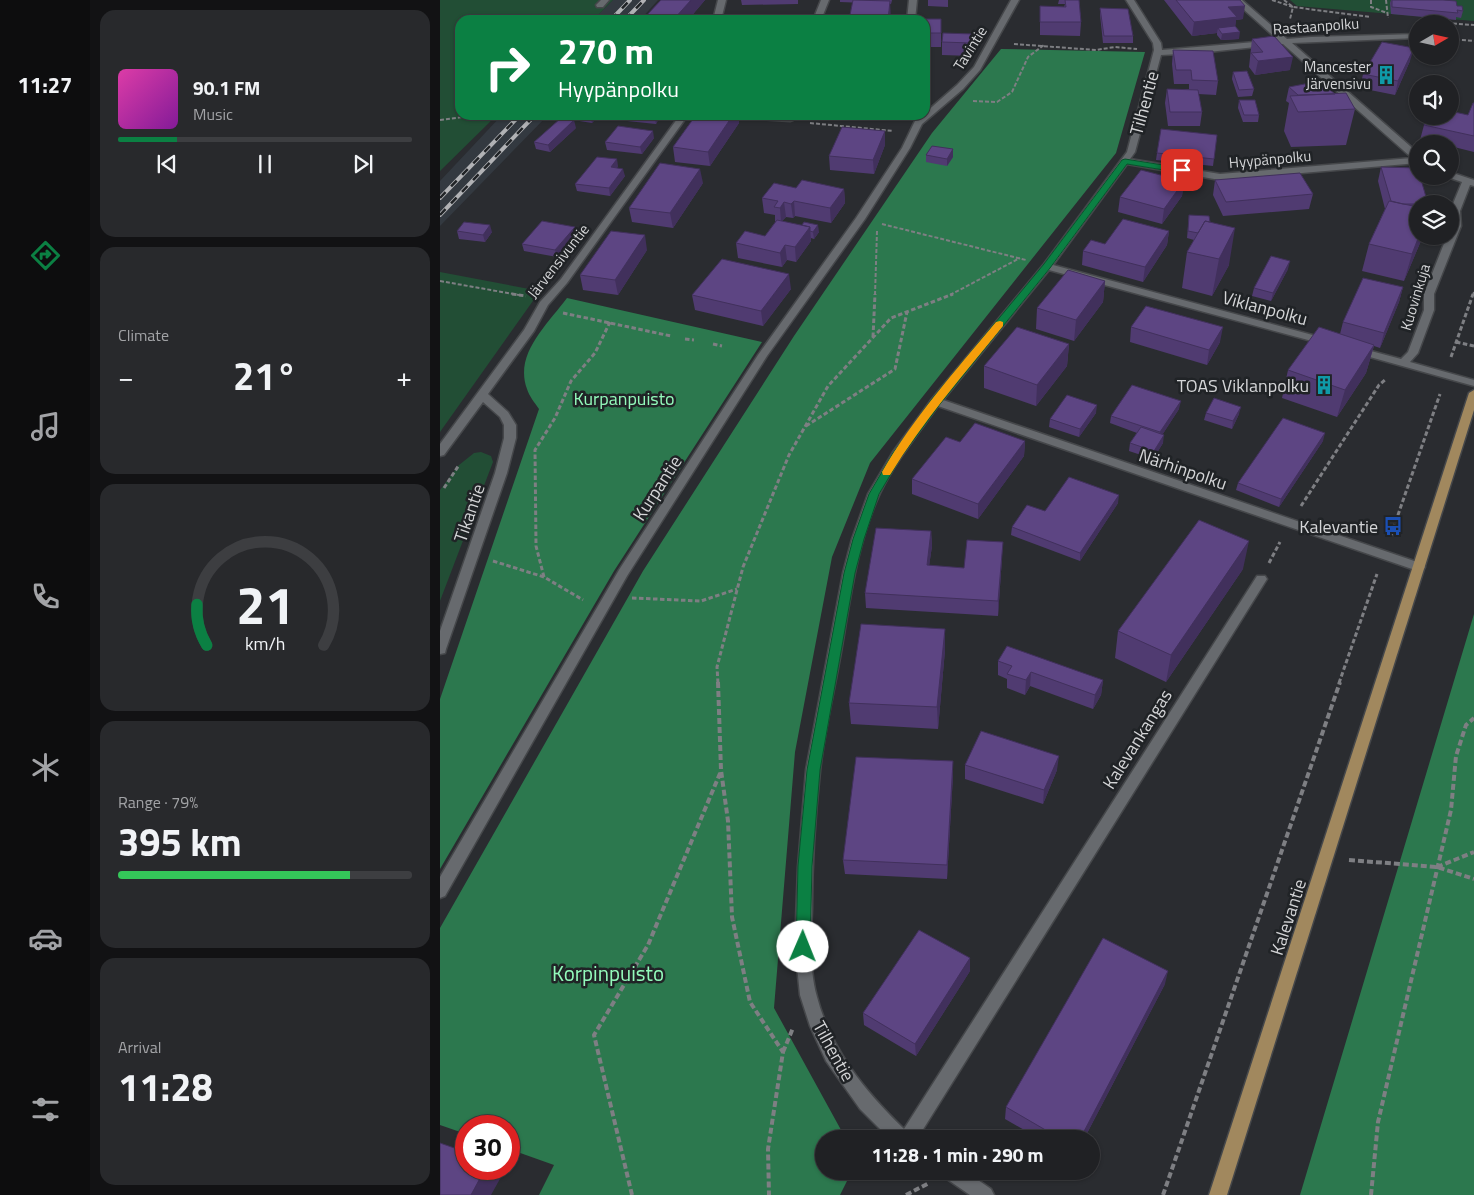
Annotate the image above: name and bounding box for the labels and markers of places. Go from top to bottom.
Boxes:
place label: Mancester Järvensivu [1304,55,1371,95]
building icon: Mancester Järvensivu [1375,64,1397,86]
pin [1161,149,1203,191]
place label: TOAS Viklanpolku [1177,372,1309,399]
building icon: TOAS Viklanpolku [1313,374,1335,396]
place label: Kalevantie [1299,513,1378,540]
bus stop icon: Kalevantie [1382,515,1404,537]

